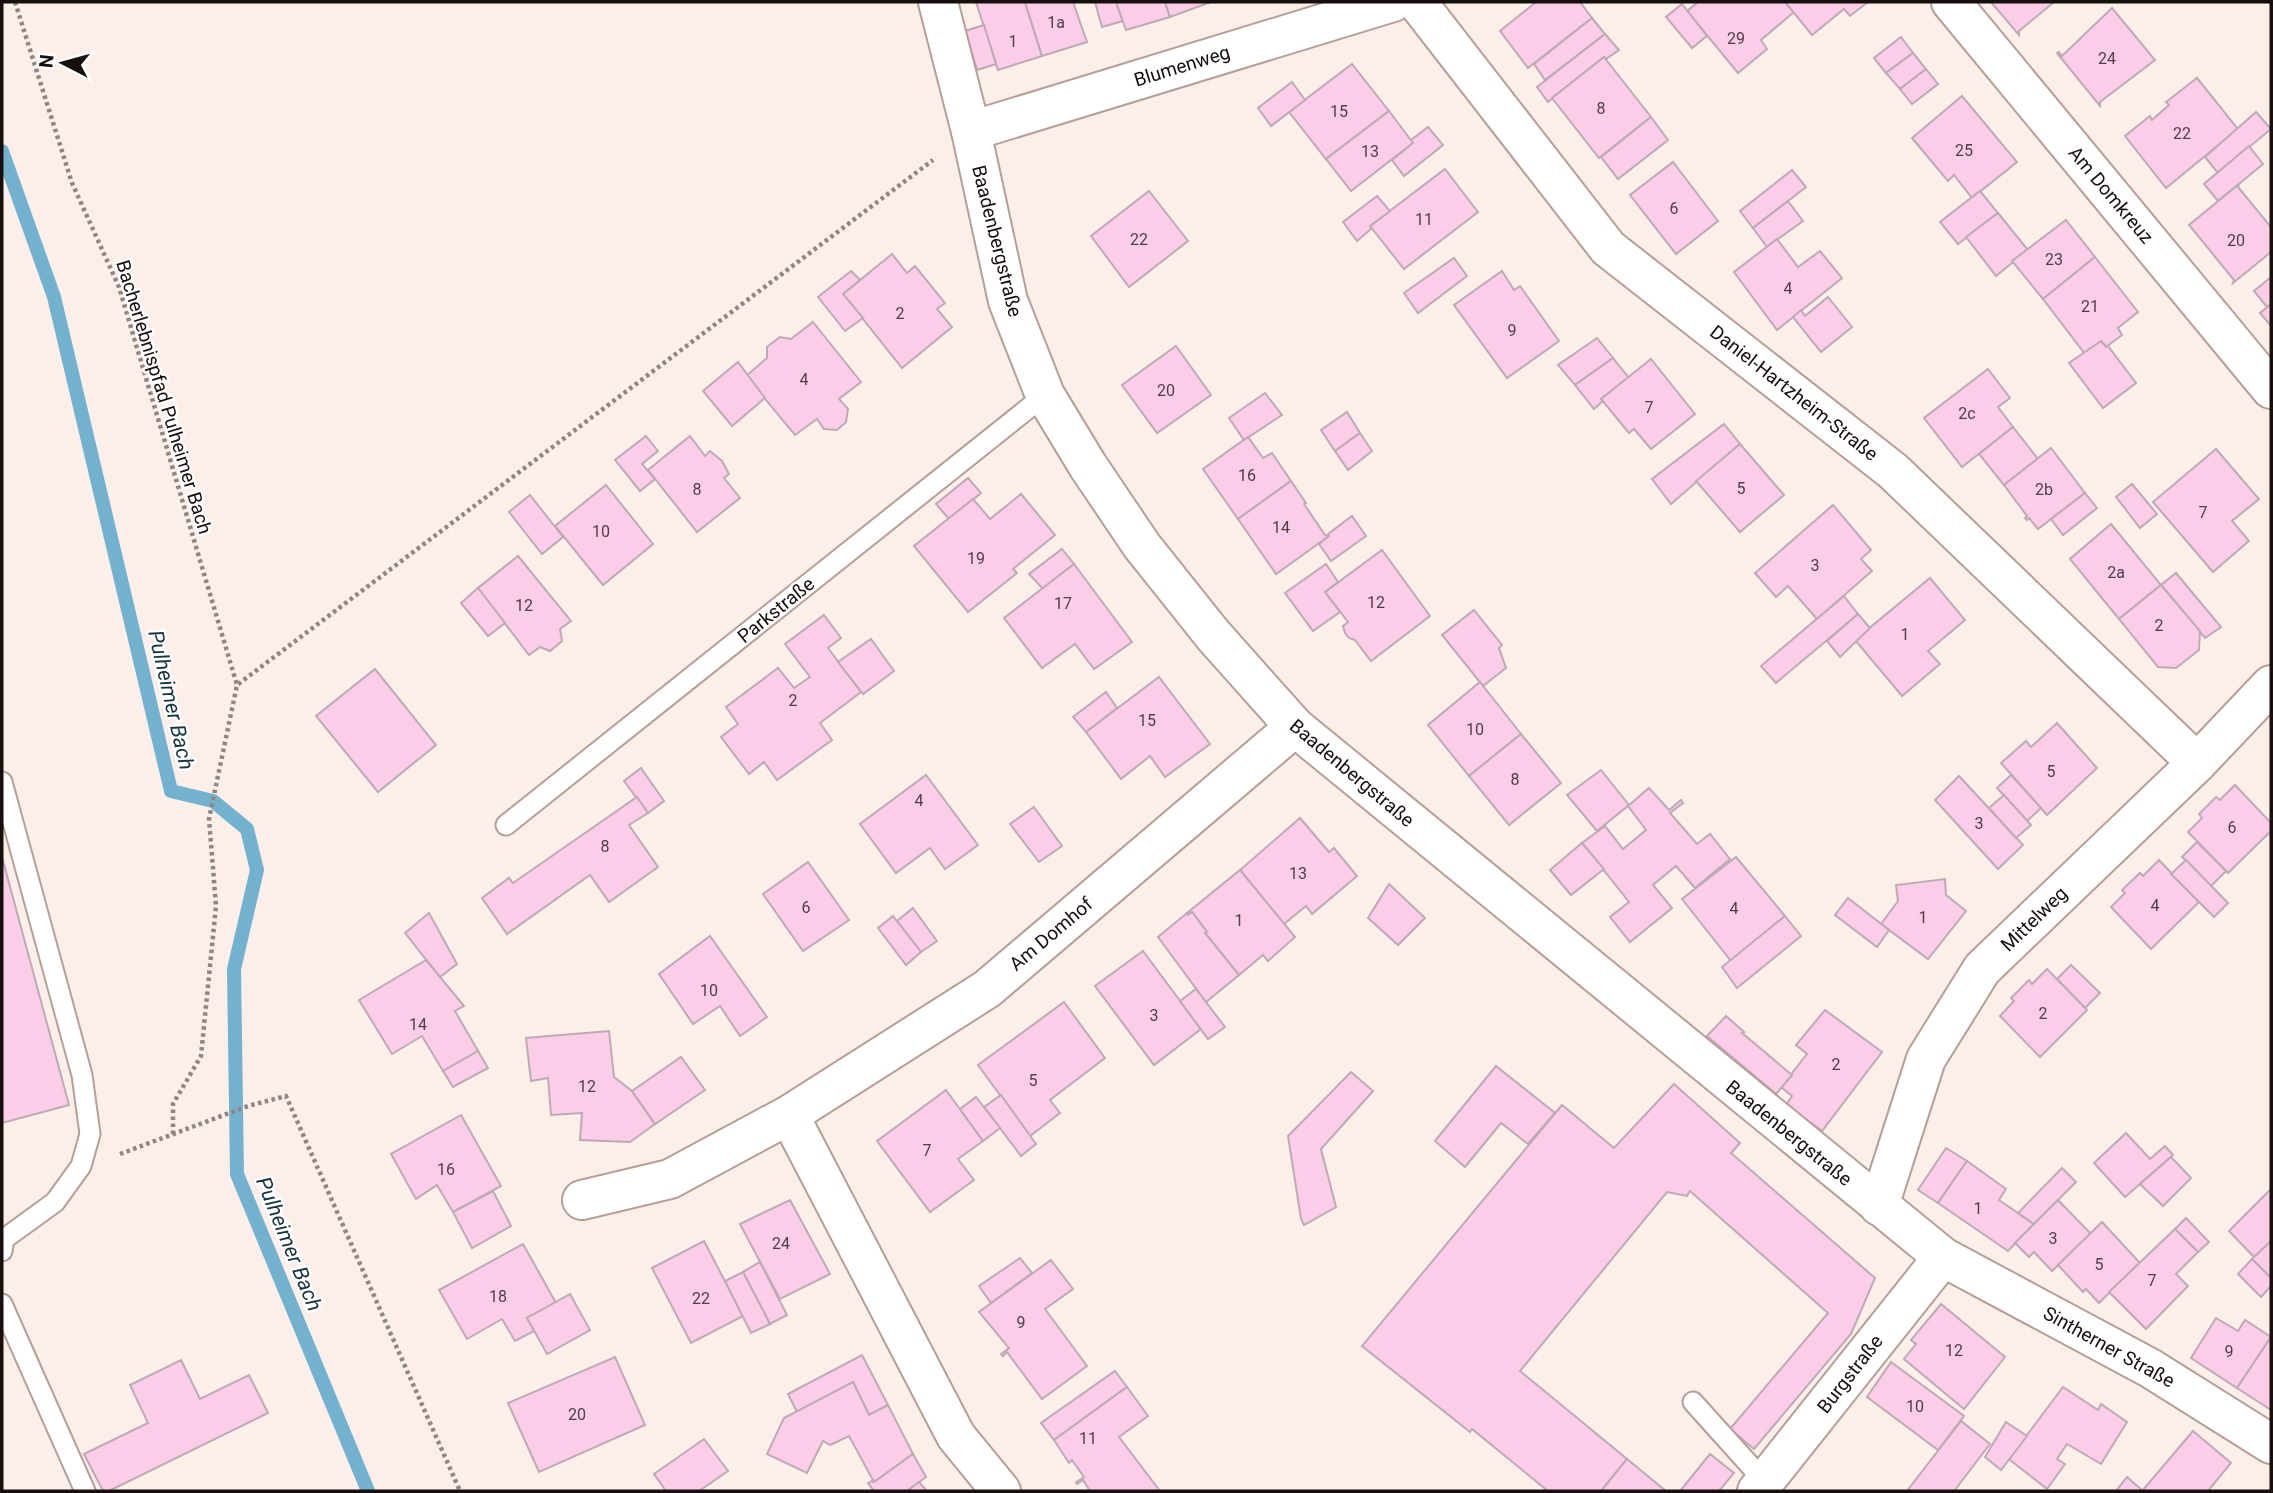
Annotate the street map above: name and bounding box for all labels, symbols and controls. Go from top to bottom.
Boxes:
house number: 1a [1047,13,1065,32]
north arrow [28,28,98,98]
house number: 29 [1727,29,1745,48]
house number: 1 [1009,32,1018,51]
street label: Blumenweg [1131,41,1233,91]
house number: 24 [2098,49,2116,68]
text: N [34,53,59,69]
house number: 8 [1597,99,1606,118]
house number: 15 [1330,102,1348,121]
house number: 22 [2173,124,2191,143]
house number: 25 [1955,141,1973,160]
house number: 13 [1361,142,1379,161]
street label: Am Domkreuz [2064,142,2158,248]
street label: Baadenbergstraße [967,163,1027,319]
house number: 6 [1670,199,1679,218]
house number: 11 [1415,210,1433,229]
house number: 22 [1130,230,1148,249]
house number: 20 [2227,231,2245,250]
house number: 23 [2045,250,2063,269]
street label: Bacherlebnispfad Pulheimer Bach [111,257,217,537]
house number: 4 [1784,279,1793,298]
house number: 21 [2081,297,2099,316]
house number: 2 [896,304,905,323]
street label: Daniel-Hartzheim-Straße [1705,320,1883,466]
house number: 9 [1508,321,1517,340]
house number: 4 [800,370,809,389]
house number: 20 [1157,381,1175,400]
house number: 7 [1645,398,1654,417]
house number: 2c [1958,404,1976,423]
house number: 16 [1238,466,1256,485]
house number: 5 [1737,479,1746,498]
house number: 8 [693,480,702,499]
house number: 2b [2035,480,2053,499]
house number: 7 [2199,503,2208,522]
house number: 14 [1272,518,1290,537]
house number: 10 [592,522,610,541]
house number: 19 [967,549,985,568]
house number: 3 [1811,556,1820,575]
house number: 2a [2107,563,2125,582]
street label: Parkstraße [733,572,819,648]
house number: 12 [1367,593,1385,612]
house number: 17 [1054,594,1072,613]
house number: 12 [515,596,533,615]
house number: 2 [2155,616,2164,635]
house number: 1 [1901,625,1910,644]
water label: Pulheimer Bach [143,628,199,772]
house number: 2 [789,691,798,710]
house number: 15 [1138,711,1156,730]
street label: Baadenbergstraße [1285,714,1419,832]
house number: 10 [1466,720,1484,739]
house number: 5 [2047,762,2056,781]
house number: 8 [1511,770,1520,789]
house number: 4 [915,791,924,810]
house number: 3 [1975,814,1984,833]
house number: 6 [2228,818,2237,837]
house number: 8 [601,837,610,856]
house number: 13 [1289,864,1307,883]
street label: Mittelweg [1996,882,2072,956]
street label: Am Domhof [1005,892,1098,975]
house number: 4 [2151,896,2160,915]
house number: 6 [802,898,811,917]
house number: 4 [1730,899,1739,918]
house number: 1 [1919,908,1928,927]
house number: 1 [1235,911,1244,930]
house number: 10 [700,981,718,1000]
house number: 2 [2039,1004,2048,1023]
house number: 3 [1150,1006,1159,1025]
house number: 14 [409,1015,427,1034]
house number: 2 [1832,1055,1841,1074]
house number: 5 [1029,1071,1038,1090]
street label: Baadenbergstraße [1721,1075,1857,1191]
house number: 12 [578,1077,596,1096]
house number: 7 [923,1141,932,1160]
house number: 16 [437,1160,455,1179]
water label: Pulheimer Bach [251,1173,327,1315]
house number: 1 [1974,1199,1983,1218]
house number: 3 [2049,1229,2058,1248]
house number: 24 [772,1234,790,1253]
house number: 5 [2095,1255,2104,1274]
house number: 7 [2148,1271,2157,1290]
house number: 18 [489,1287,507,1306]
house number: 22 [692,1289,710,1308]
street label: Sintherner Straße [2039,1301,2179,1393]
house number: 9 [1017,1313,1026,1332]
street label: Burgstraße [1812,1330,1888,1418]
house number: 12 [1945,1341,1963,1360]
house number: 9 [2225,1342,2234,1361]
house number: 10 [1906,1397,1924,1416]
house number: 20 [568,1405,586,1424]
house number: 11 [1079,1429,1097,1448]

